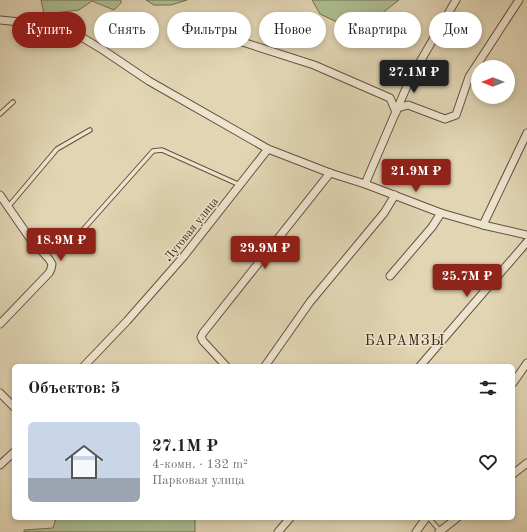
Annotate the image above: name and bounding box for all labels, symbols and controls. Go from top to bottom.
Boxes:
chip: Купить [12,12,86,48]
chip: Снять [94,12,159,48]
chip: Фильтры [167,12,251,48]
chip: Новое [259,12,326,48]
chip: Квартира [334,12,421,48]
chip: Дом [429,12,482,48]
pin: 27.1M ₽ [377,60,451,94]
north arrow [471,60,515,104]
map controls [471,60,515,104]
text: 27.1M ₽ [389,66,439,79]
pin: 21.9M ₽ [379,159,453,193]
text: 21.9M ₽ [391,165,441,178]
street label: Луговая улица [162,195,221,264]
pin: 18.9M ₽ [24,228,98,262]
text: 18.9M ₽ [36,234,86,247]
pin: 29.9M ₽ [228,236,302,270]
text: 29.9M ₽ [240,242,290,255]
pin: 25.7M ₽ [430,264,504,298]
text: 25.7M ₽ [442,270,492,283]
district label: БАРАМЗЫ [365,334,445,348]
icon: filters [477,377,499,399]
text: Объектов: 5 [28,380,120,397]
icon: home [60,438,108,486]
text: 27.1M ₽ [152,438,218,455]
icon: heart [477,451,499,473]
text: 4-комн. · 132 m² [152,458,248,471]
text: Парковая улица [152,474,245,487]

